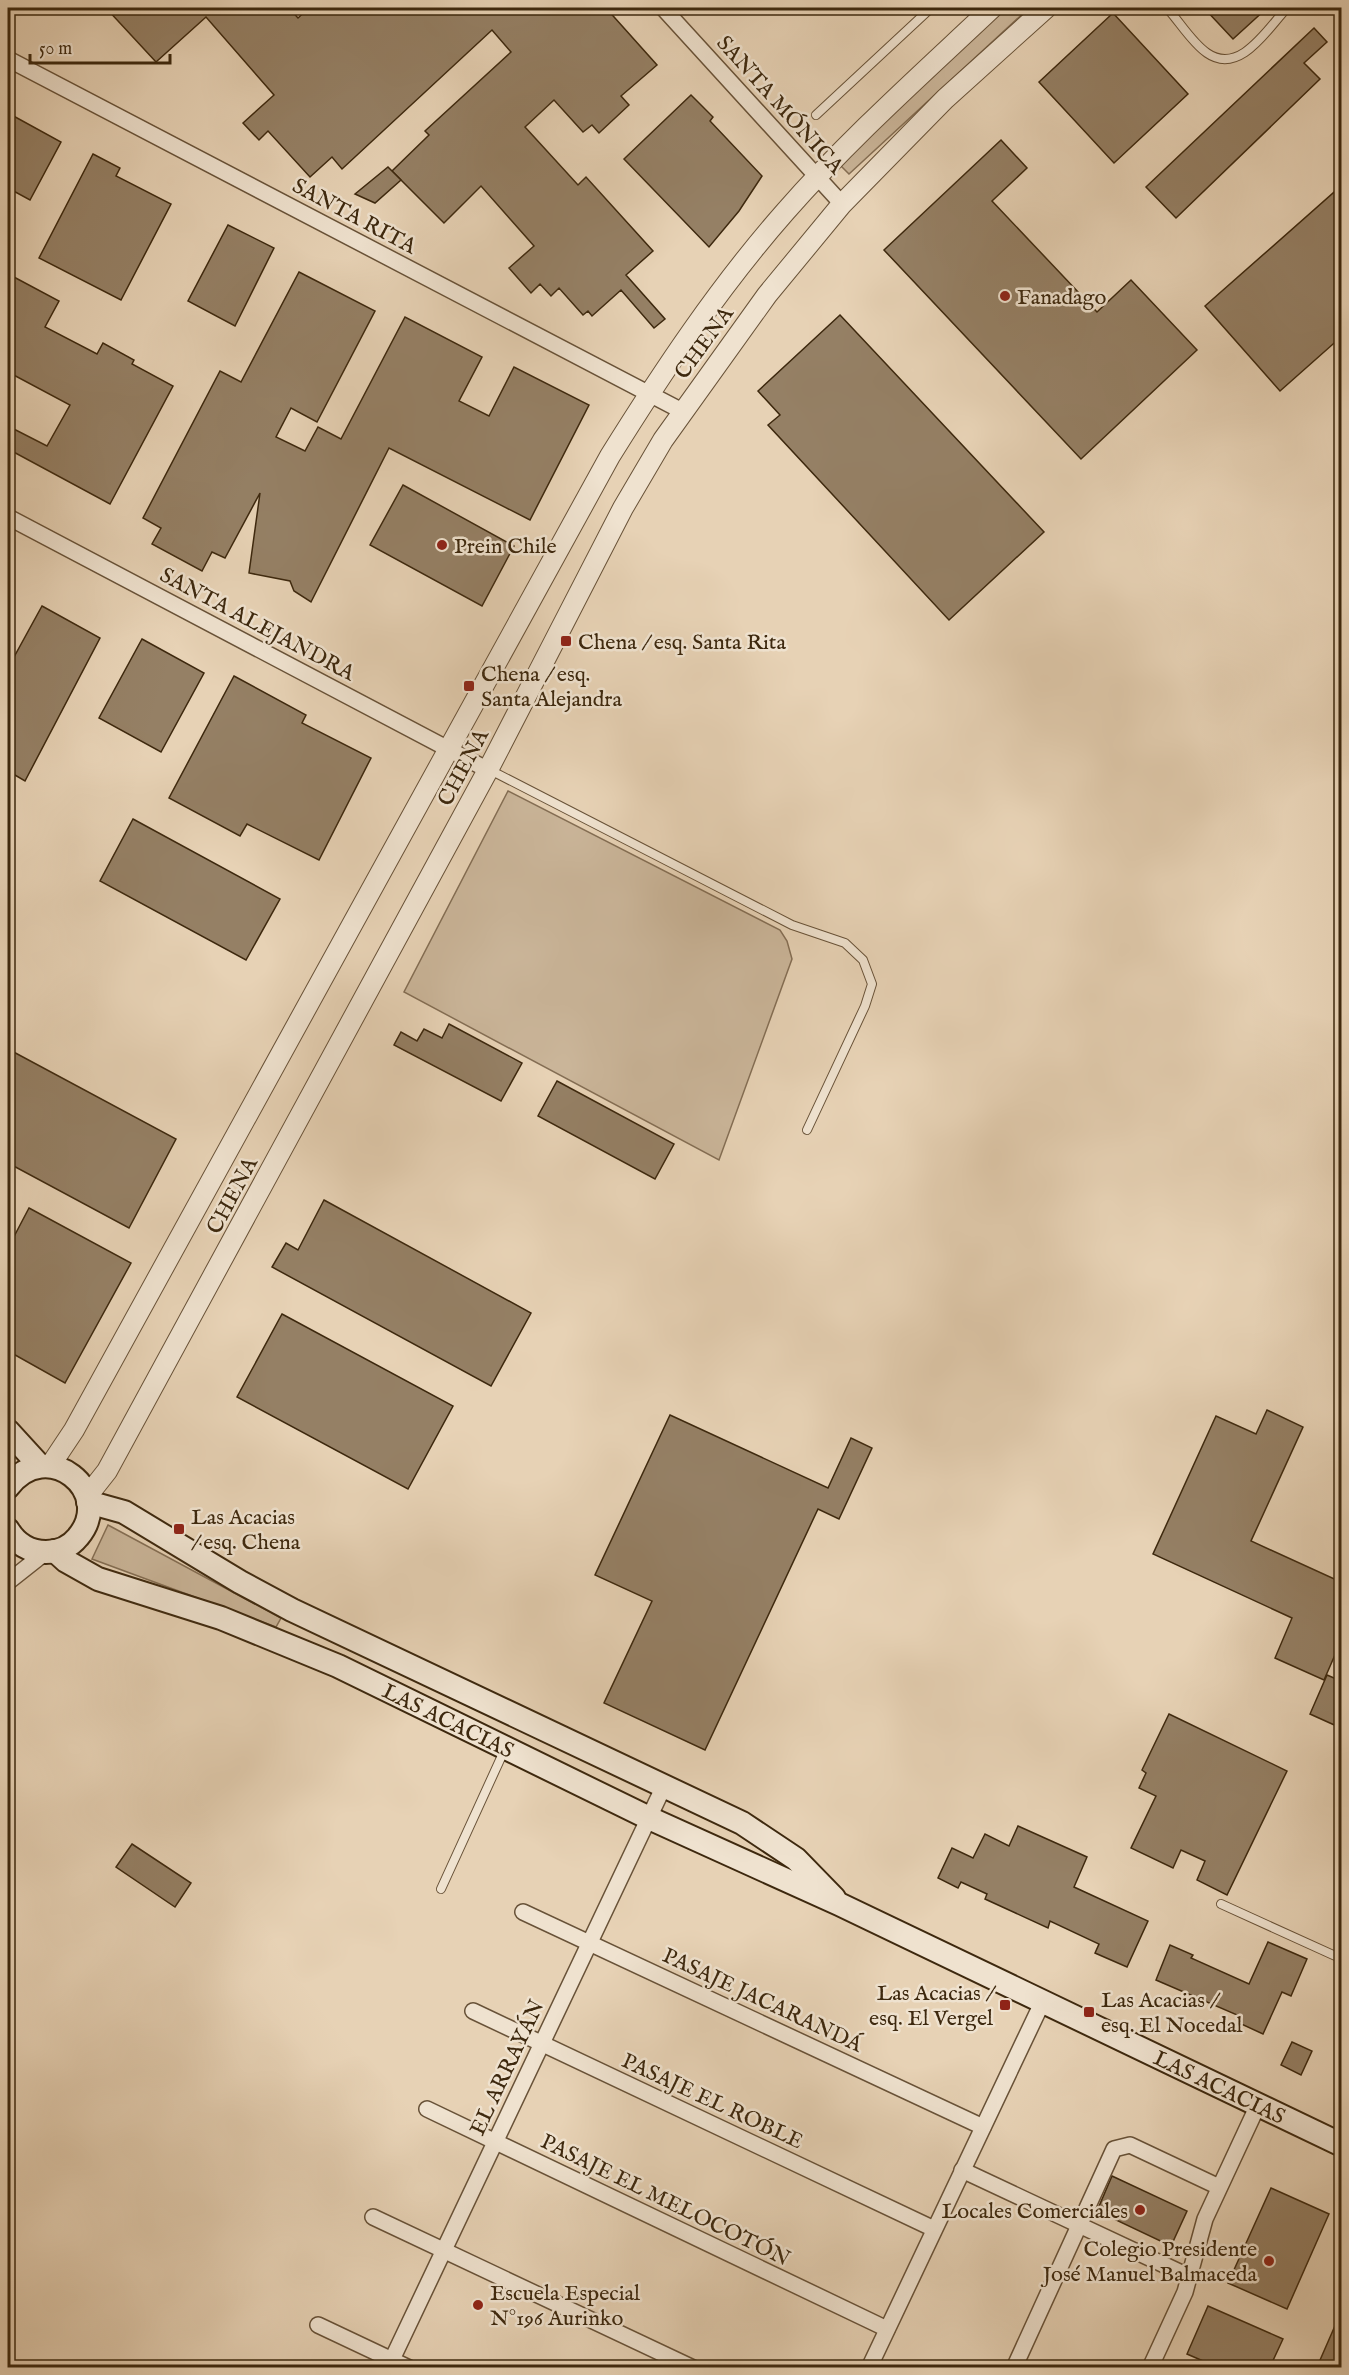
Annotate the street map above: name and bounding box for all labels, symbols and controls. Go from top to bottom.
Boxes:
scale bar [30,27,170,65]
street label: SANTA MÓNICA [710,30,850,181]
text: 50 m [39,38,72,61]
street label: SANTA RITA [287,172,422,262]
place label: Fanadago [1017,284,1106,312]
marker: Fanadago [998,289,1012,303]
street label: CHENA [669,300,741,385]
place label: Prein Chile [454,533,557,561]
marker: Prein Chile [435,538,449,552]
street label: SANTA ALEJANDRA [155,561,360,689]
place label: Chena / esq. Santa Rita [578,629,786,657]
marker: Chena / esq. Santa Rita [559,634,573,648]
place label: Chena / esq. Santa Alejandra [481,661,622,714]
marker: Chena / esq. Santa Alejandra [462,679,476,693]
street label: CHENA [432,724,496,811]
street label: CHENA [201,1152,265,1239]
place label: Las Acacias / esq. Chena [191,1504,301,1557]
marker: Las Acacias / esq. Chena [172,1522,186,1536]
street label: LAS ACACIAS [377,1678,518,1766]
street label: PASAJE JACARANDÁ [658,1942,868,2060]
place label: Las Acacias / esq. El Vergel [869,1980,996,2033]
place label: Las Acacias / esq. El Nocedal [1101,1987,1242,2040]
street label: EL ARRAYÁN [464,1995,552,2140]
marker: Las Acacias / esq. El Vergel [998,1998,1012,2012]
marker: Las Acacias / esq. El Nocedal [1082,2005,1096,2019]
street label: LAS ACACIAS [1148,2045,1289,2132]
street label: PASAJE EL ROBLE [617,2047,807,2156]
street label: PASAJE EL MELOCOTÓN [536,2128,794,2273]
place label: Locales Comerciales [942,2198,1128,2226]
marker: Locales Comerciales [1133,2203,1147,2217]
place label: Colegio Presidente José Manuel Balmaceda [1040,2236,1257,2289]
marker: Colegio Presidente José Manuel Balmaceda [1262,2254,1276,2268]
place label: Escuela Especial N°196 Aurinko [490,2280,640,2333]
marker: Escuela Especial N°196 Aurinko [471,2298,485,2312]

